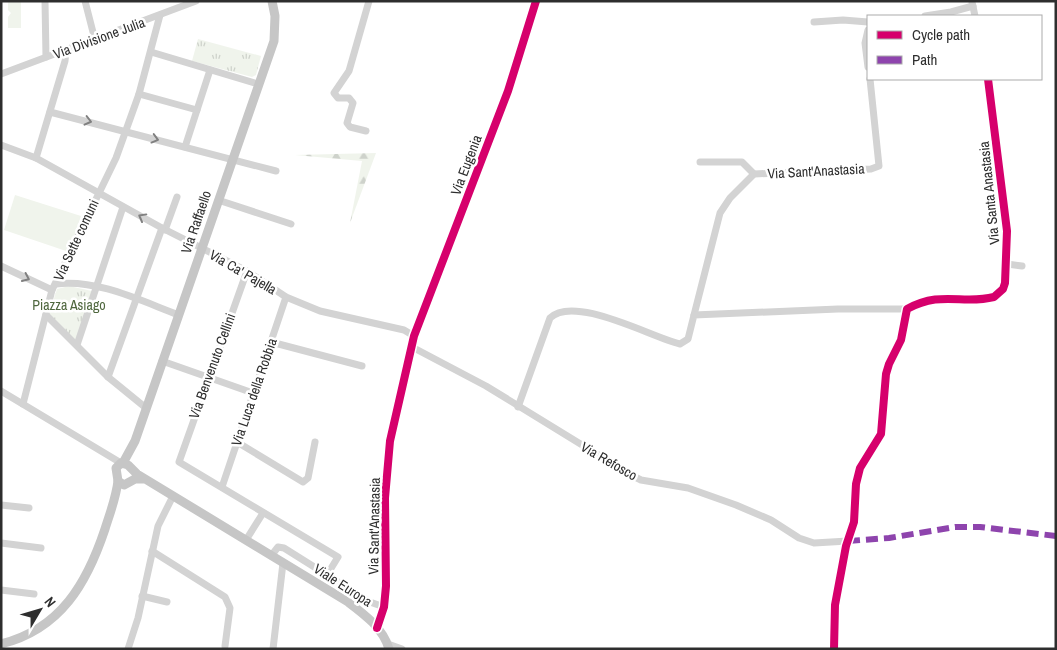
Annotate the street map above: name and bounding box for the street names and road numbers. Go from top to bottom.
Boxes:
street label: Via Divisione Julia [51,13,148,63]
street label: Via Eugenia [446,132,486,198]
street label: Via Santa Anastasia [975,140,1003,246]
street label: Via Sant'Anastasia [767,159,866,183]
street label: Via Raffaello [177,188,215,256]
street label: Via Sette comuni [49,196,103,284]
street label: Via Ca' Pajella [206,246,280,299]
street label: Via Benvenuto Cellini [185,311,239,421]
street label: Via Luca della Robbia [227,335,281,448]
street label: Via Refosco [578,438,640,484]
street label: Via Sant'Anastasia [364,477,384,575]
street label: Viale Europa [310,559,376,611]

